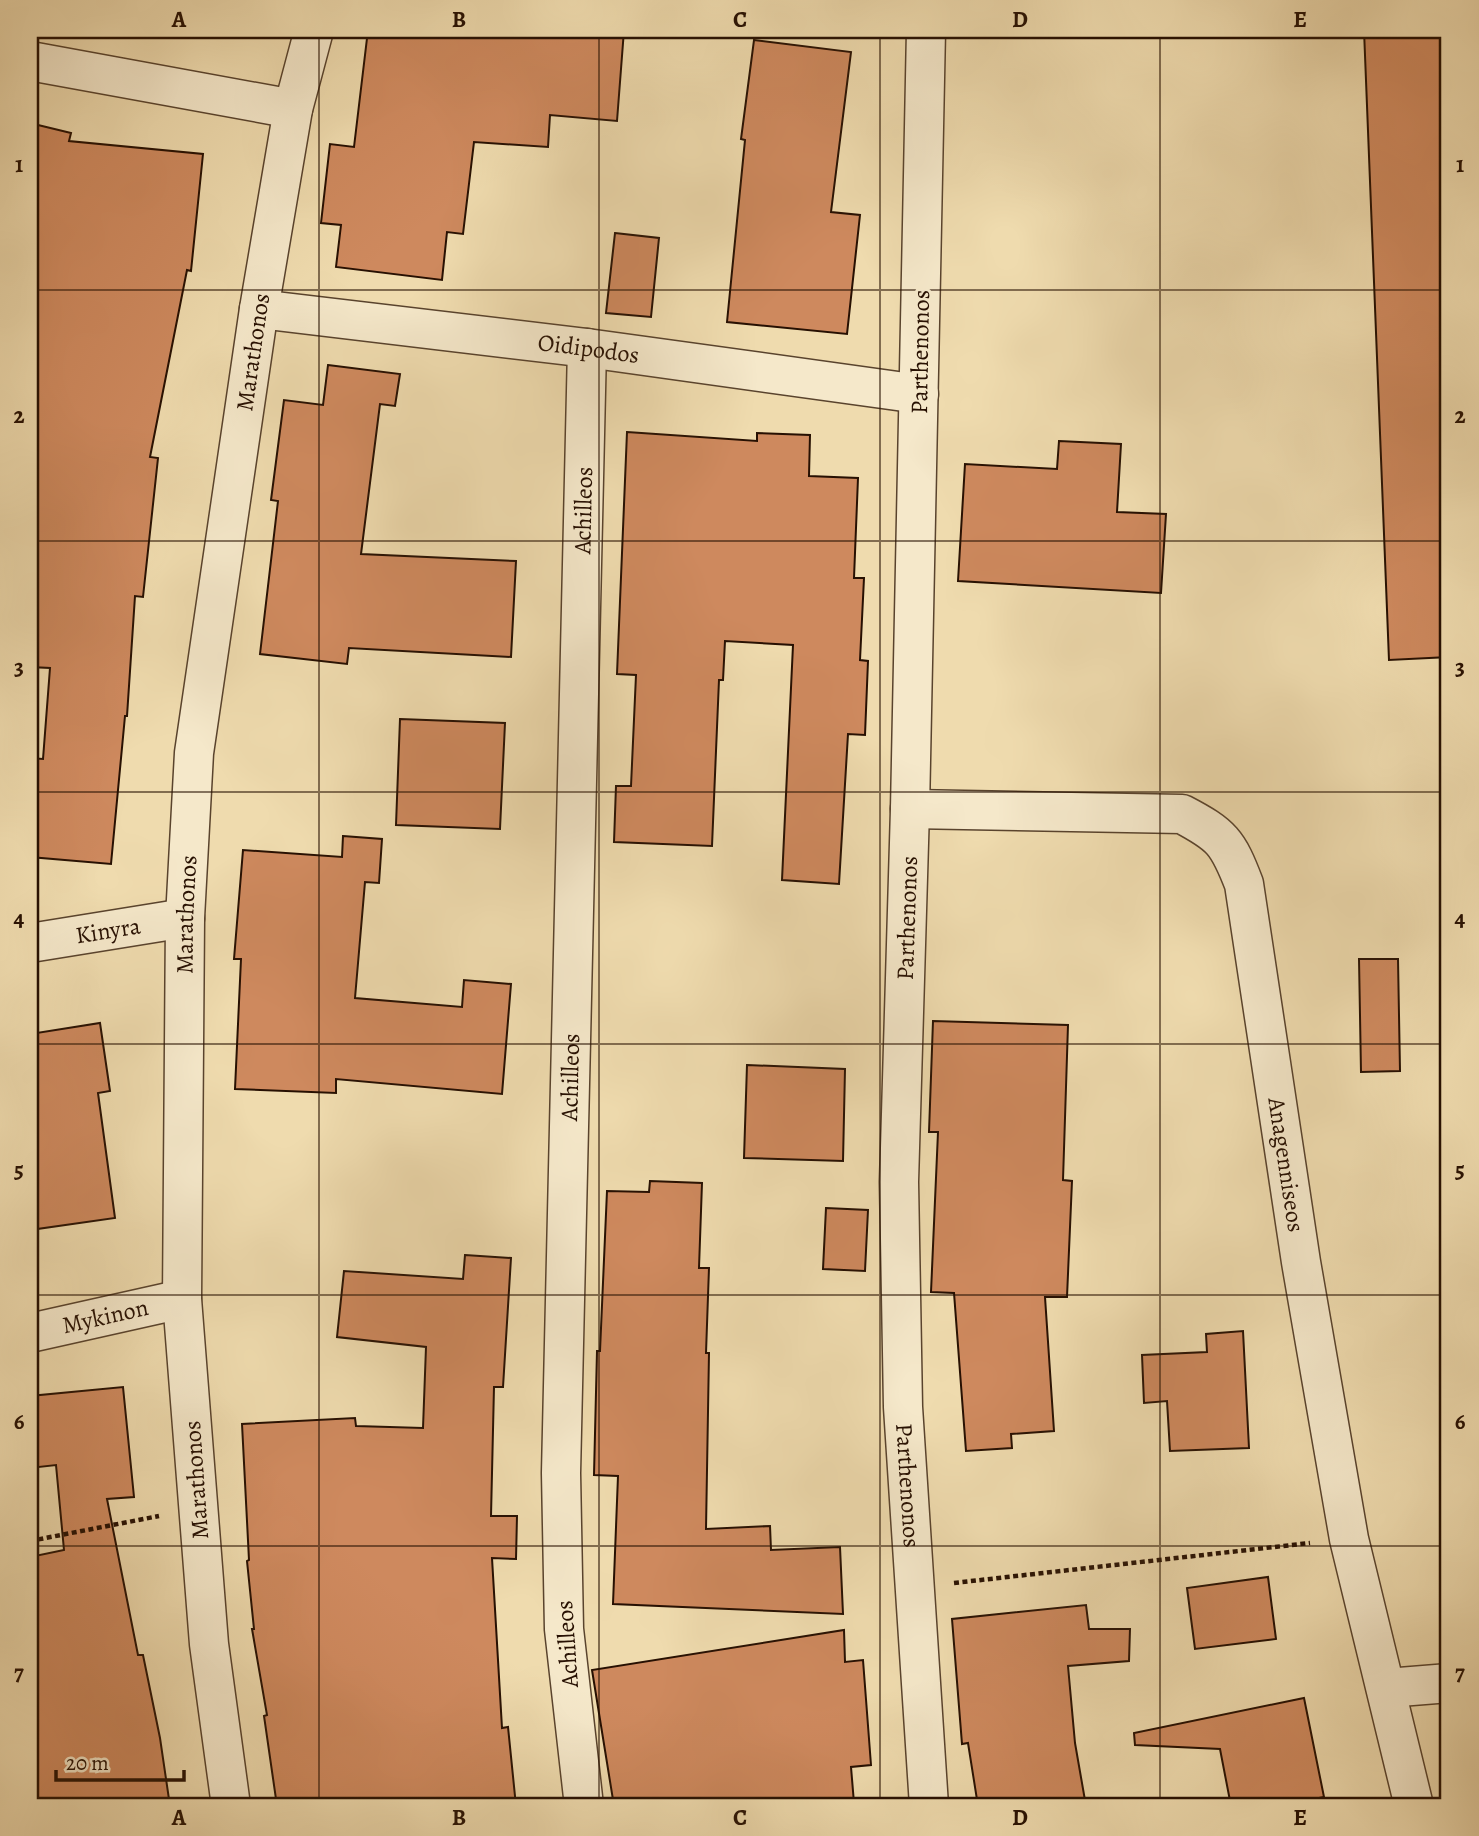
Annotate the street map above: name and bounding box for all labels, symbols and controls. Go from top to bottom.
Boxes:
text: A [171,4,187,35]
text: B [452,4,466,35]
text: C [733,4,747,35]
text: D [1012,4,1028,35]
text: E [1293,4,1307,35]
text: 1 [15,149,23,180]
text: 1 [1456,149,1464,180]
street label: Parthenonos [903,289,937,415]
street label: Marathonos [228,291,277,413]
street label: Oidipodos [536,326,641,371]
text: 2 [13,400,25,431]
text: 2 [1454,400,1466,431]
street label: Achilleos [566,466,600,556]
text: 3 [14,652,24,683]
text: 3 [1455,652,1465,683]
street label: Marathonos [169,854,204,974]
street label: Parthenonos [889,855,925,981]
text: 4 [14,903,25,934]
text: 4 [1455,903,1466,934]
street label: Kinyra [73,909,144,951]
street label: Achilleos [553,1033,587,1122]
street label: Anagenniseos [1260,1094,1312,1234]
text: 5 [14,1154,24,1185]
text: 5 [1455,1154,1465,1185]
street label: Mykinon [59,1291,151,1341]
text: 6 [14,1406,25,1437]
text: 6 [1455,1406,1466,1437]
street label: Marathonos [176,1420,216,1540]
street label: Parthenonos [888,1422,928,1549]
street label: Achilleos [548,1599,586,1690]
text: 7 [14,1657,24,1688]
text: 7 [1455,1657,1465,1688]
scale bar [56,1738,184,1782]
text: 20 m [66,1749,109,1777]
text: A [171,1802,187,1833]
text: B [452,1802,466,1833]
text: C [733,1802,747,1833]
text: D [1012,1802,1028,1833]
text: E [1293,1802,1307,1833]

